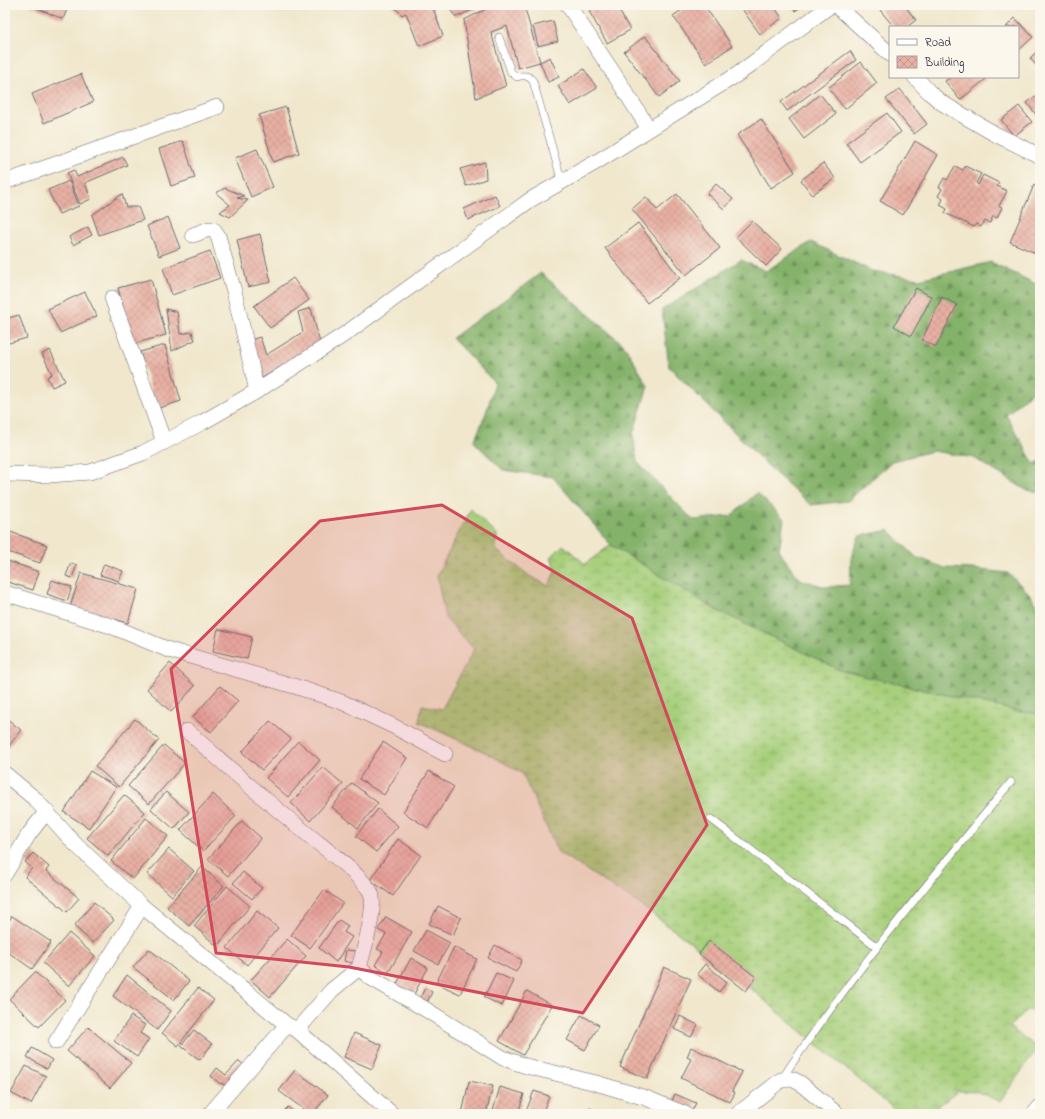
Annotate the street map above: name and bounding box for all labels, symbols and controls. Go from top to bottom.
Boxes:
legend [889,26,1019,78]
text: Road [925,34,951,52]
text: Building [924,54,964,73]

